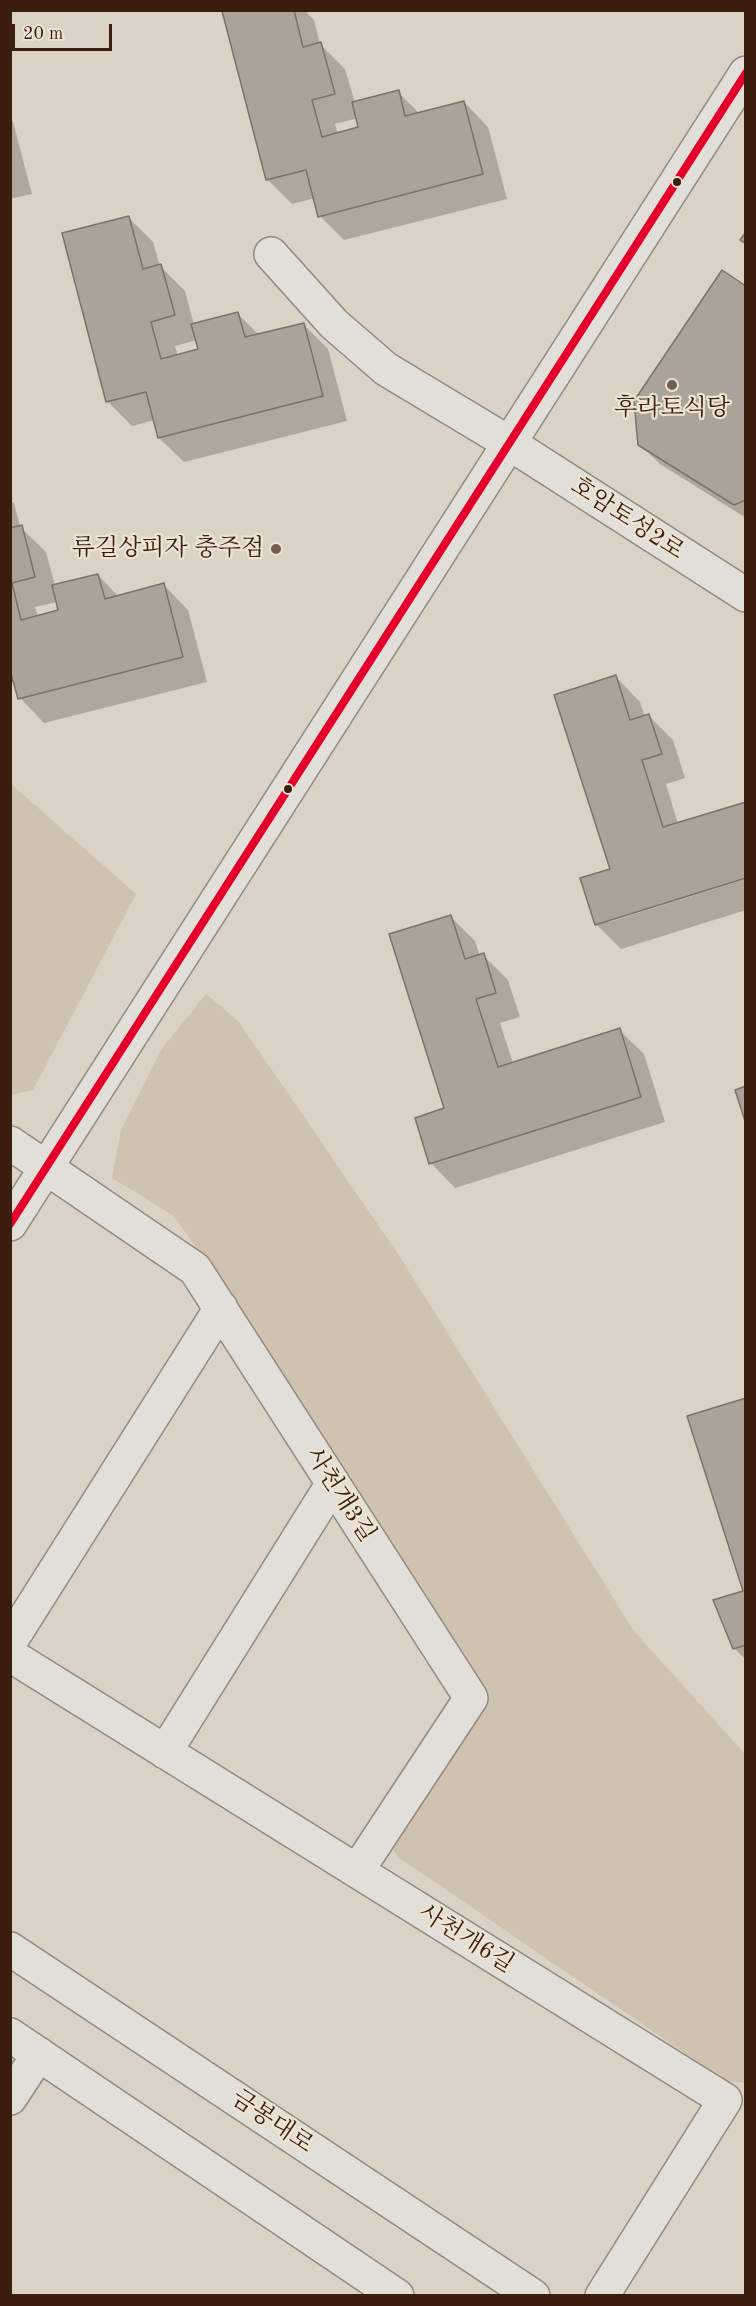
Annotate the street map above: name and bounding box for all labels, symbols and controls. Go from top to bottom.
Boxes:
scale bar [15,12,116,50]
text: 20 m [23,25,63,43]
unlabelled marker [671,176,683,188]
marker: 후라토식당 [665,378,679,392]
place label: 후라토식당 [614,395,730,423]
street label: 호암토성2로 [565,472,689,566]
place label: 류길상피자 충주점 [72,535,264,563]
marker: 류길상피자 충주점 [269,542,283,556]
unlabelled marker [282,783,294,795]
street label: 사천개3길 [299,1442,381,1548]
street label: 사천개6길 [413,1899,519,1979]
street label: 금봉대로 [226,2084,318,2160]

